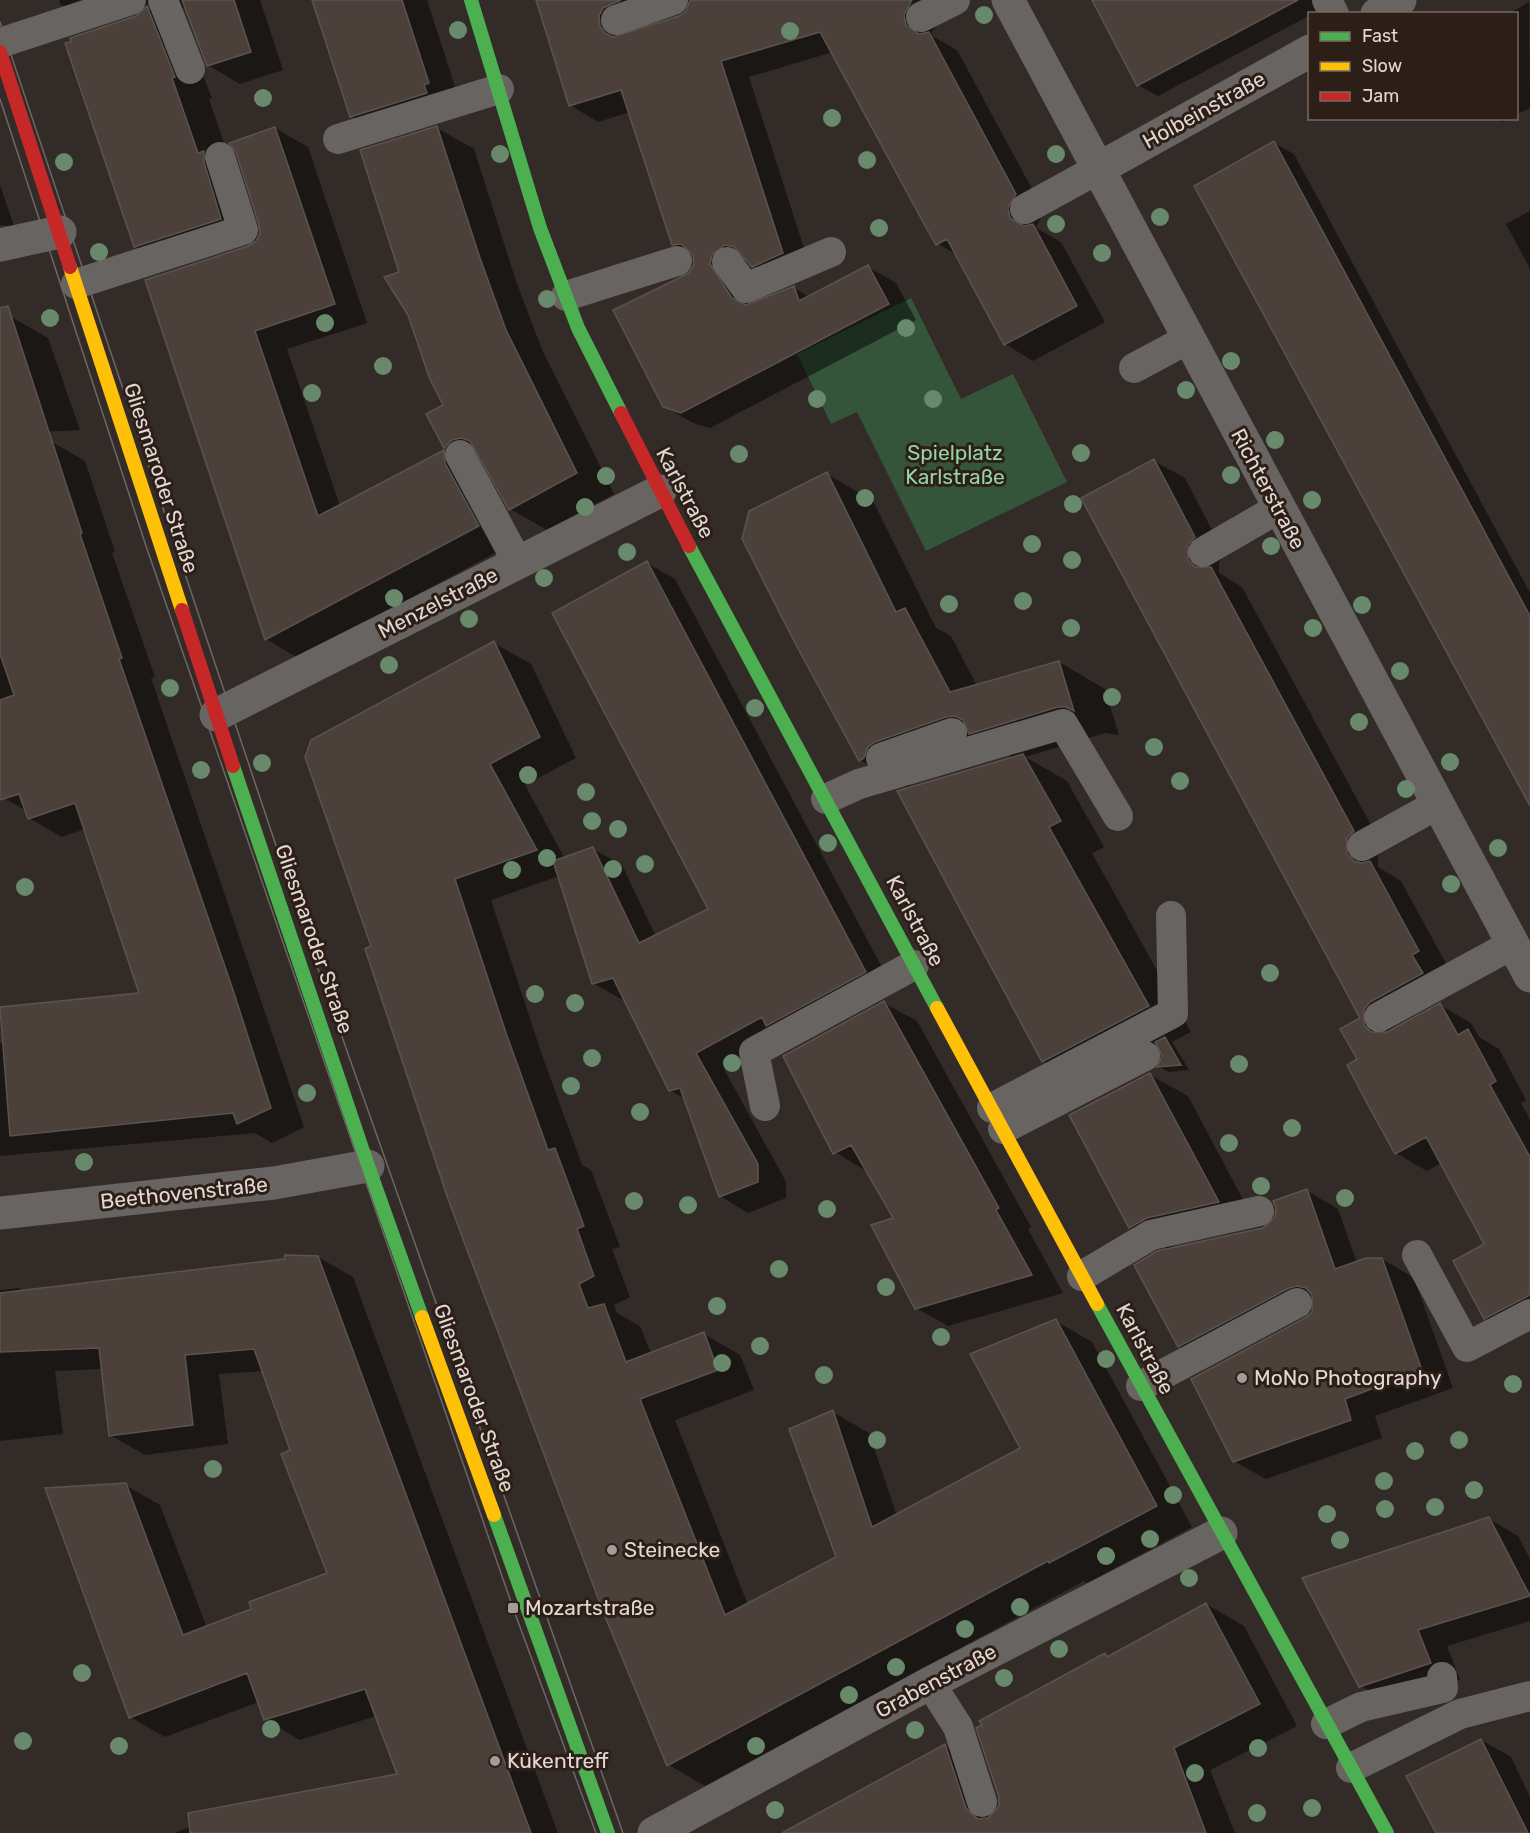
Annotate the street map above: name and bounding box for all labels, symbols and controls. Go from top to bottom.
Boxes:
legend [1308,12,1518,120]
text: Fast [1362,25,1398,47]
text: Slow [1362,55,1402,77]
street label: Holbeinstraße [1138,66,1270,154]
text: Jam [1362,85,1399,107]
street label: Gliesmaroder Straße [119,379,204,576]
street label: Richterstraße [1226,424,1311,554]
park label: Spielplatz Karlstraße [905,440,1005,489]
street label: Karlstraße [651,443,720,543]
street label: Menzelstraße [374,562,502,643]
street label: Gliesmaroder Straße [270,841,359,1037]
street label: Karlstraße [881,871,950,971]
street label: Beethovenstraße [99,1171,269,1214]
street label: Karlstraße [1111,1299,1180,1399]
street label: Gliesmaroder Straße [429,1300,520,1495]
place label: MoNo Photography [1254,1365,1442,1390]
marker: MoNo Photography [1235,1371,1249,1385]
place label: Steinecke [624,1537,720,1562]
marker: Steinecke [605,1543,619,1557]
place label: Mozartstraße [525,1595,655,1620]
marker: Mozartstraße [506,1601,520,1615]
street label: Grabenstraße [871,1638,1000,1723]
place label: Kükentreff [507,1748,609,1773]
marker: Kükentreff [488,1754,502,1768]

